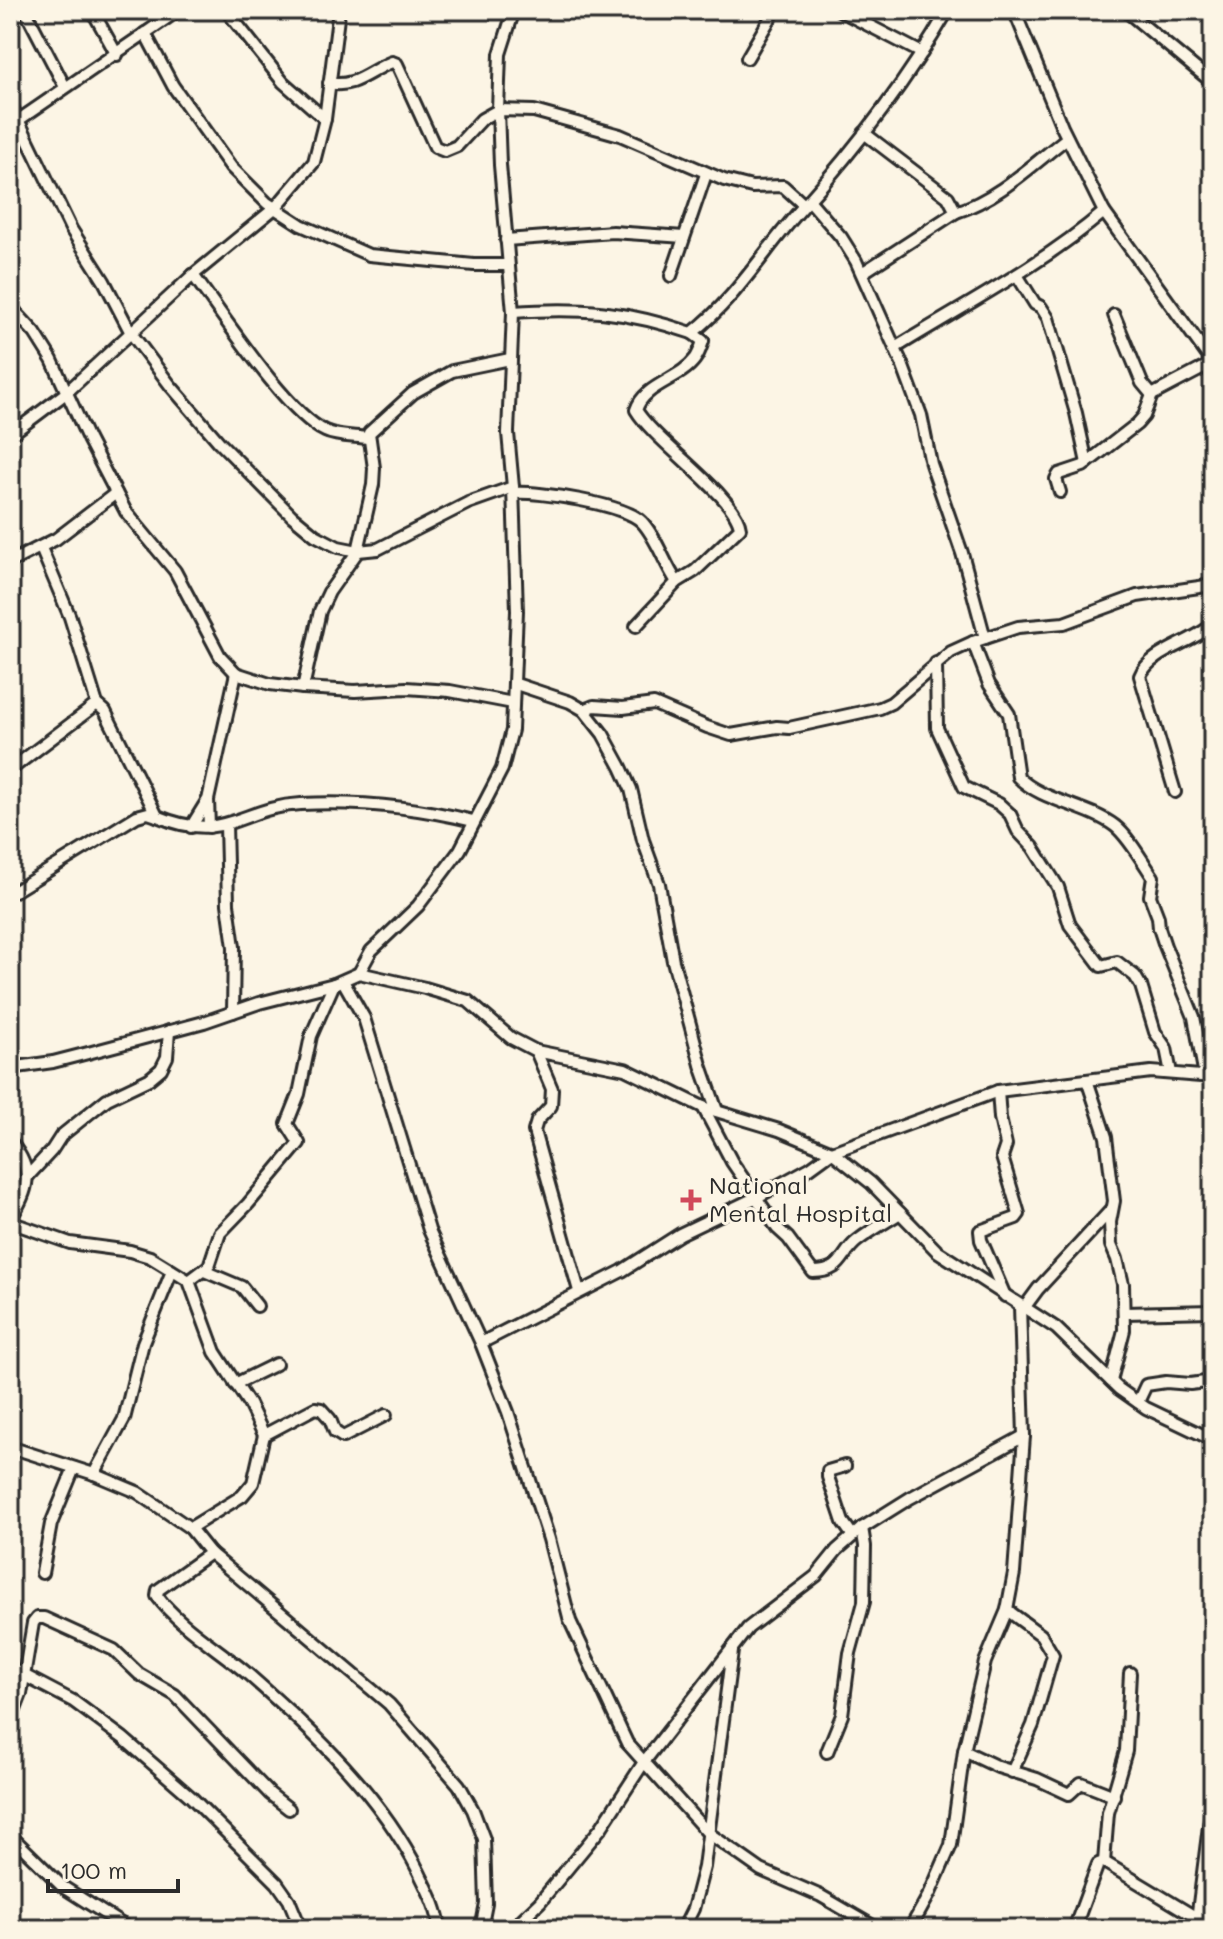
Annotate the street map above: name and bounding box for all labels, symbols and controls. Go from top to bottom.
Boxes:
place label: National Mental Hospital [709,1169,892,1228]
marker: National Mental Hospital [680,1189,702,1211]
scale bar [48,1843,178,1893]
text: 100 m [60,1854,127,1885]

